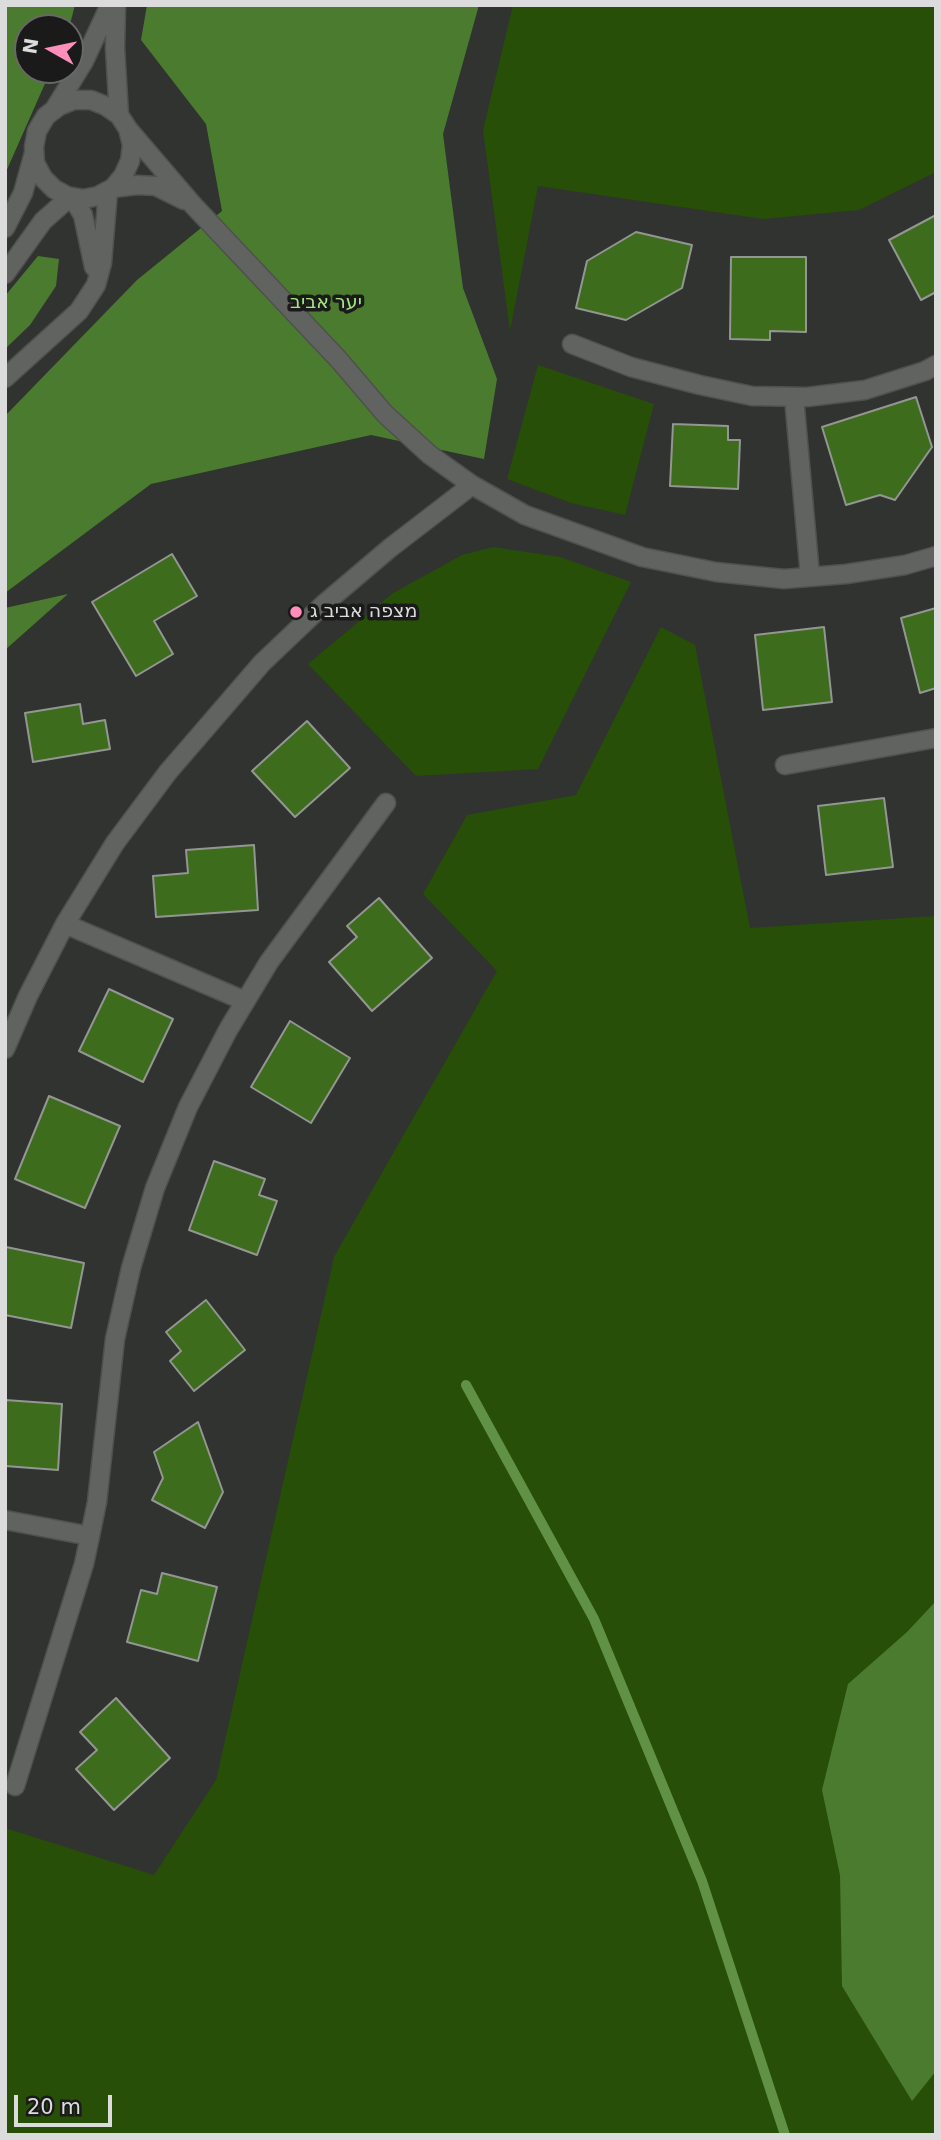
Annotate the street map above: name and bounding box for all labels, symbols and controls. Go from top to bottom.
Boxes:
north arrow [14,14,84,84]
text: N [18,36,42,56]
park label: יער אביב [290,292,362,314]
place label: מצפה אביב ג [310,601,417,623]
marker: מצפה אביב ג [288,604,304,620]
scale bar [18,2080,116,2124]
text: 20 m [27,2095,81,2119]

